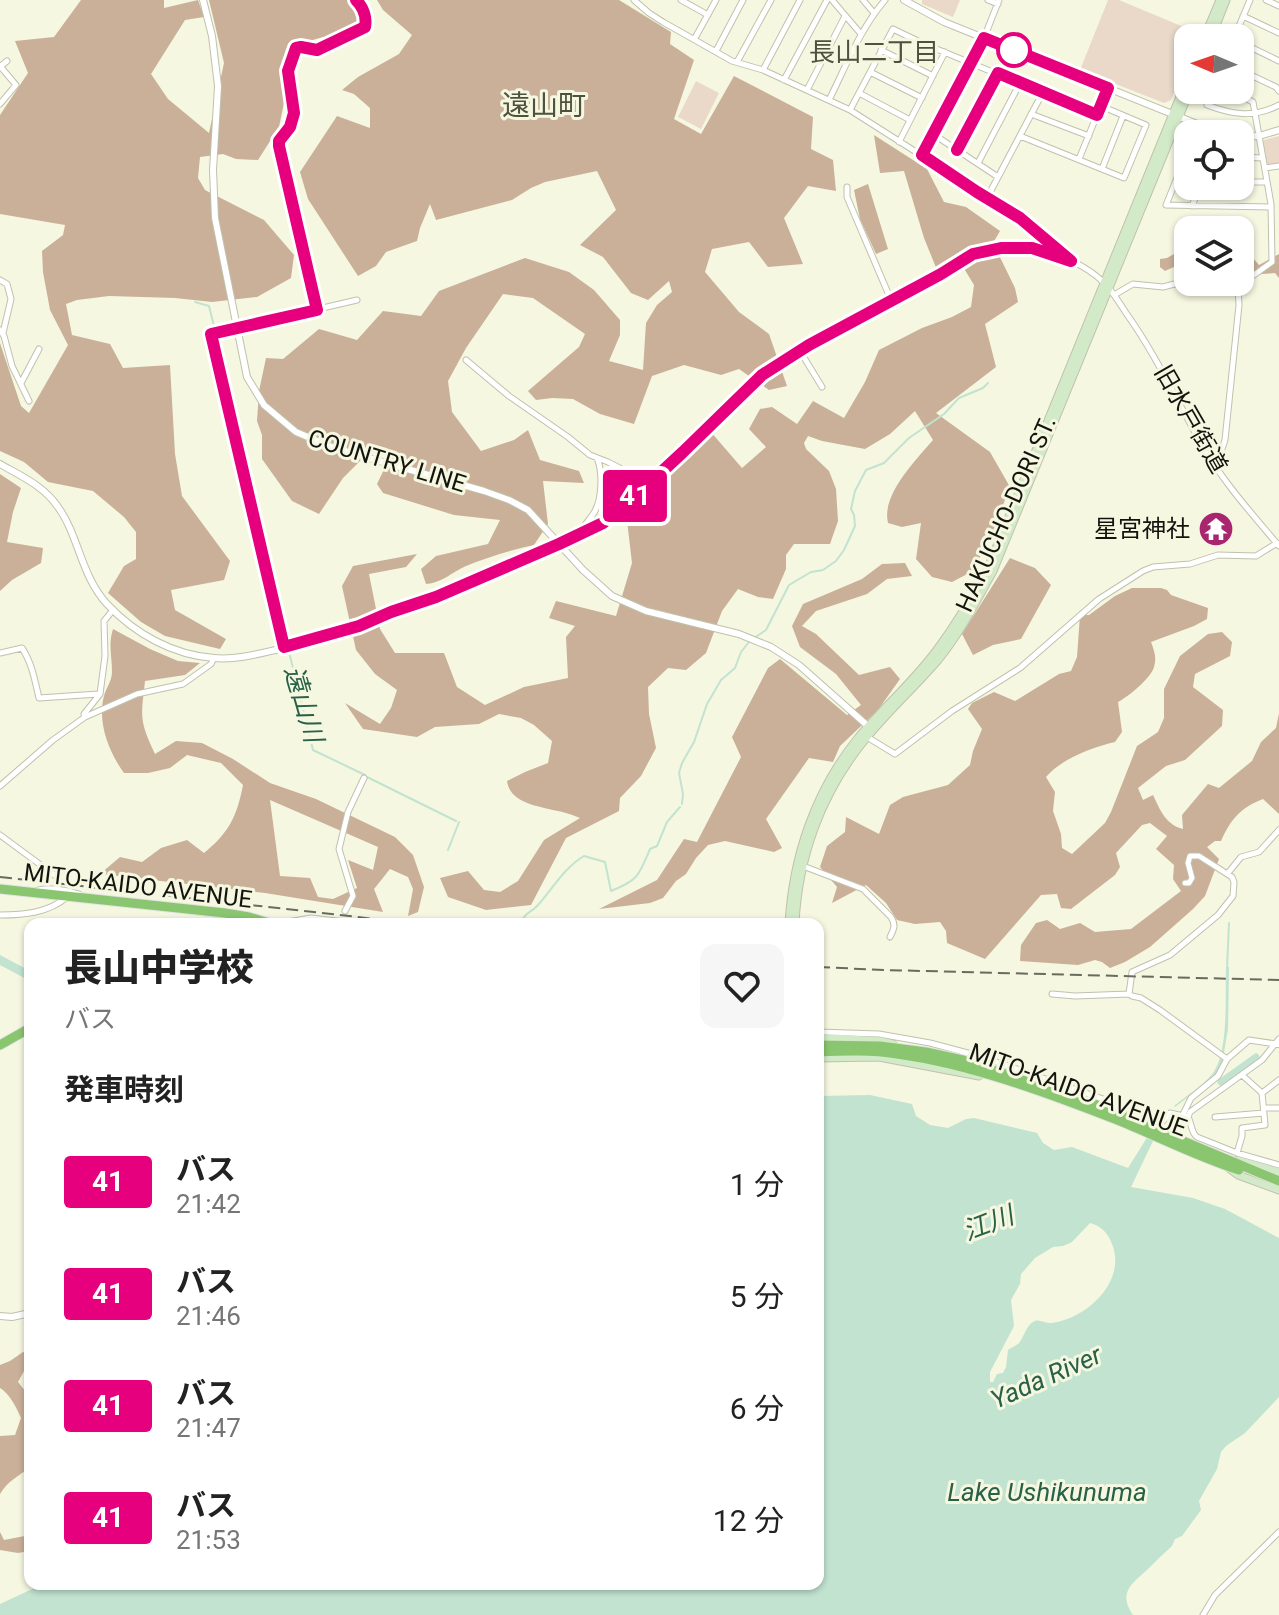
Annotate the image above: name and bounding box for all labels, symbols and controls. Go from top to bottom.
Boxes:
north arrow [1174,24,1254,104]
map controls [1174,24,1254,296]
unlabelled marker [997,33,1031,67]
district label: 長山二丁目 [809,37,939,67]
district label: 遠山町 [502,89,586,122]
button: locate [1174,120,1254,200]
button: layers [1174,216,1254,296]
street label: 旧水戸街道 [1149,360,1233,478]
street label: HAKUCHO-DORI ST. [950,412,1062,616]
street label: COUNTRY LINE [305,424,469,498]
line badge: 41 [599,470,671,522]
text: 41 [619,479,651,512]
temple icon: 星宮神社 [1197,510,1235,548]
place label: 星宮神社 [1094,515,1190,543]
water label: 遠山川 [279,662,330,749]
street label: MITO-KAIDO AVENUE [22,858,254,914]
button: heart [700,944,784,1028]
text: 長山中学校 [64,946,254,990]
text: バス [64,1004,116,1034]
street label: MITO-KAIDO AVENUE [965,1038,1191,1142]
text: 発車時刻 [64,1072,184,1107]
text: バス [176,1152,236,1187]
text: 41 [92,1165,124,1198]
text: 1 分 [730,1167,784,1202]
text: 21:42 [176,1189,241,1219]
water label: 江川 [958,1199,1020,1246]
text: バス [176,1264,236,1299]
text: 41 [92,1277,124,1310]
text: 5 分 [730,1279,784,1314]
text: 21:46 [176,1301,241,1331]
water label: Yada River [986,1339,1107,1415]
text: バス [176,1376,236,1411]
text: 41 [92,1389,124,1422]
text: 6 分 [730,1391,784,1426]
text: 21:47 [176,1413,241,1443]
water label: Lake Ushikunuma [947,1477,1147,1507]
text: バス [176,1488,236,1523]
text: 41 [92,1501,124,1534]
text: 12 分 [713,1503,784,1538]
text: 21:53 [176,1525,241,1555]

